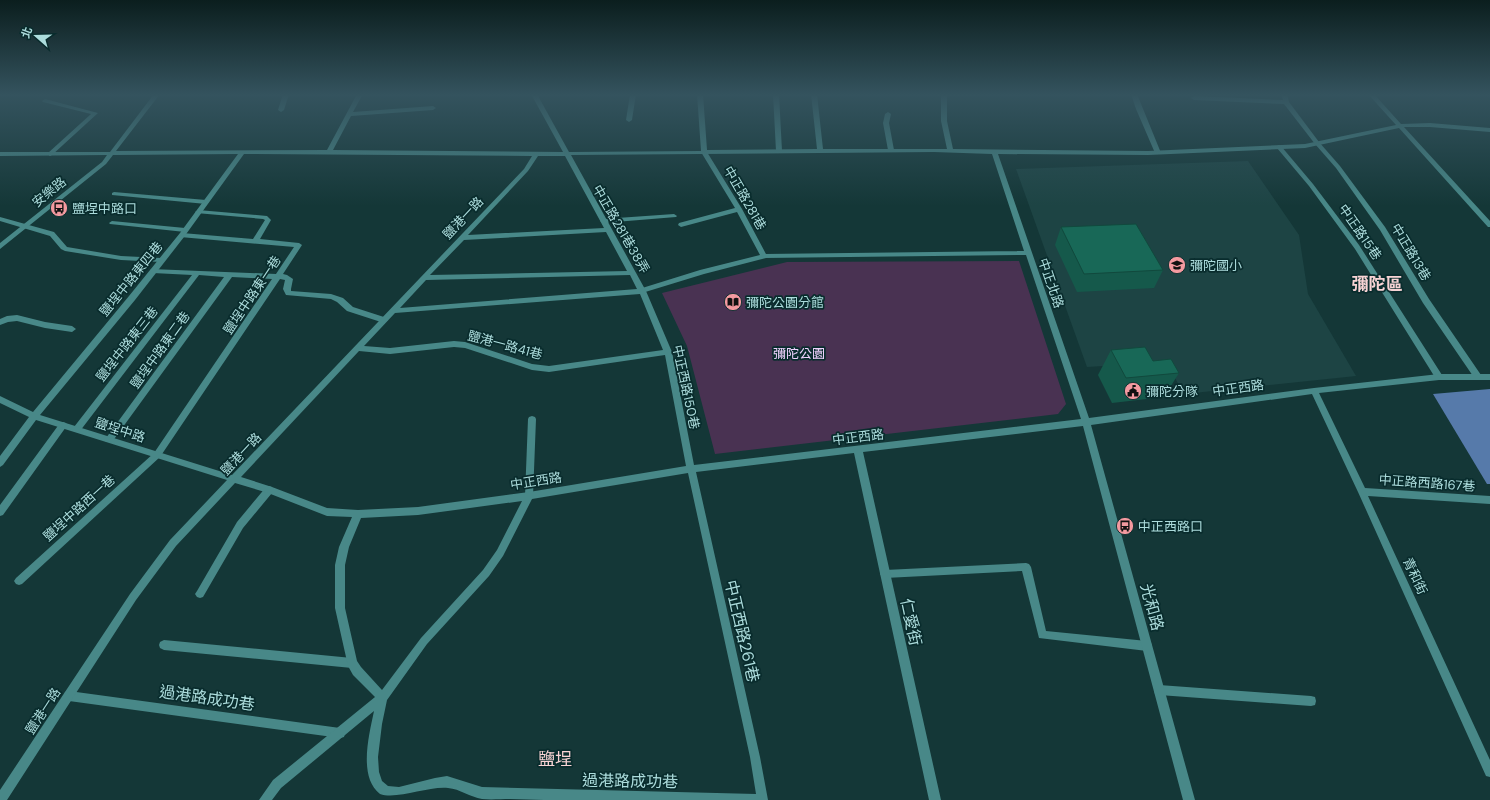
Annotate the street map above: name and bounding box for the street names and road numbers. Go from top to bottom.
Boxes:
street label: 中正路281巷 [720,163,770,233]
street label: 安樂路 [28,173,70,211]
street label: 中正路281巷38弄 [589,182,653,276]
street label: 鹽港一路 [439,193,487,243]
street label: 中正路15巷 [1335,201,1385,263]
street label: 中正路13巷 [1387,220,1435,284]
street label: 鹽埕中路東四巷 [96,238,166,320]
street label: 鹽埕中路東一巷 [220,253,284,337]
street label: 中正北路 [1034,256,1068,310]
street label: 鹽埕中路東三巷 [92,303,162,385]
street label: 鹽埕中路東二巷 [126,308,194,392]
street label: 鹽港一路41巷 [466,327,544,363]
street label: 中正西路150巷 [669,343,703,431]
street label: 中正西路 [1211,376,1265,400]
street label: 鹽埕中路 [93,414,147,446]
street label: 中正西路 [831,425,885,449]
street label: 鹽港一路 [217,429,265,479]
street label: 中正西路 [509,469,563,493]
street label: 鹽埕中路西一巷 [39,471,119,545]
street label: 中正路西路167巷 [1378,471,1476,495]
street label: 青和街 [1399,555,1431,597]
street label: 中正西路261巷 [720,578,764,684]
street label: 光和路 [1136,581,1168,633]
street label: 仁愛街 [896,596,926,648]
street label: 過港路成功巷 [158,681,256,715]
street label: 鹽港一路 [22,685,64,737]
street label: 過港路成功巷 [582,770,678,792]

